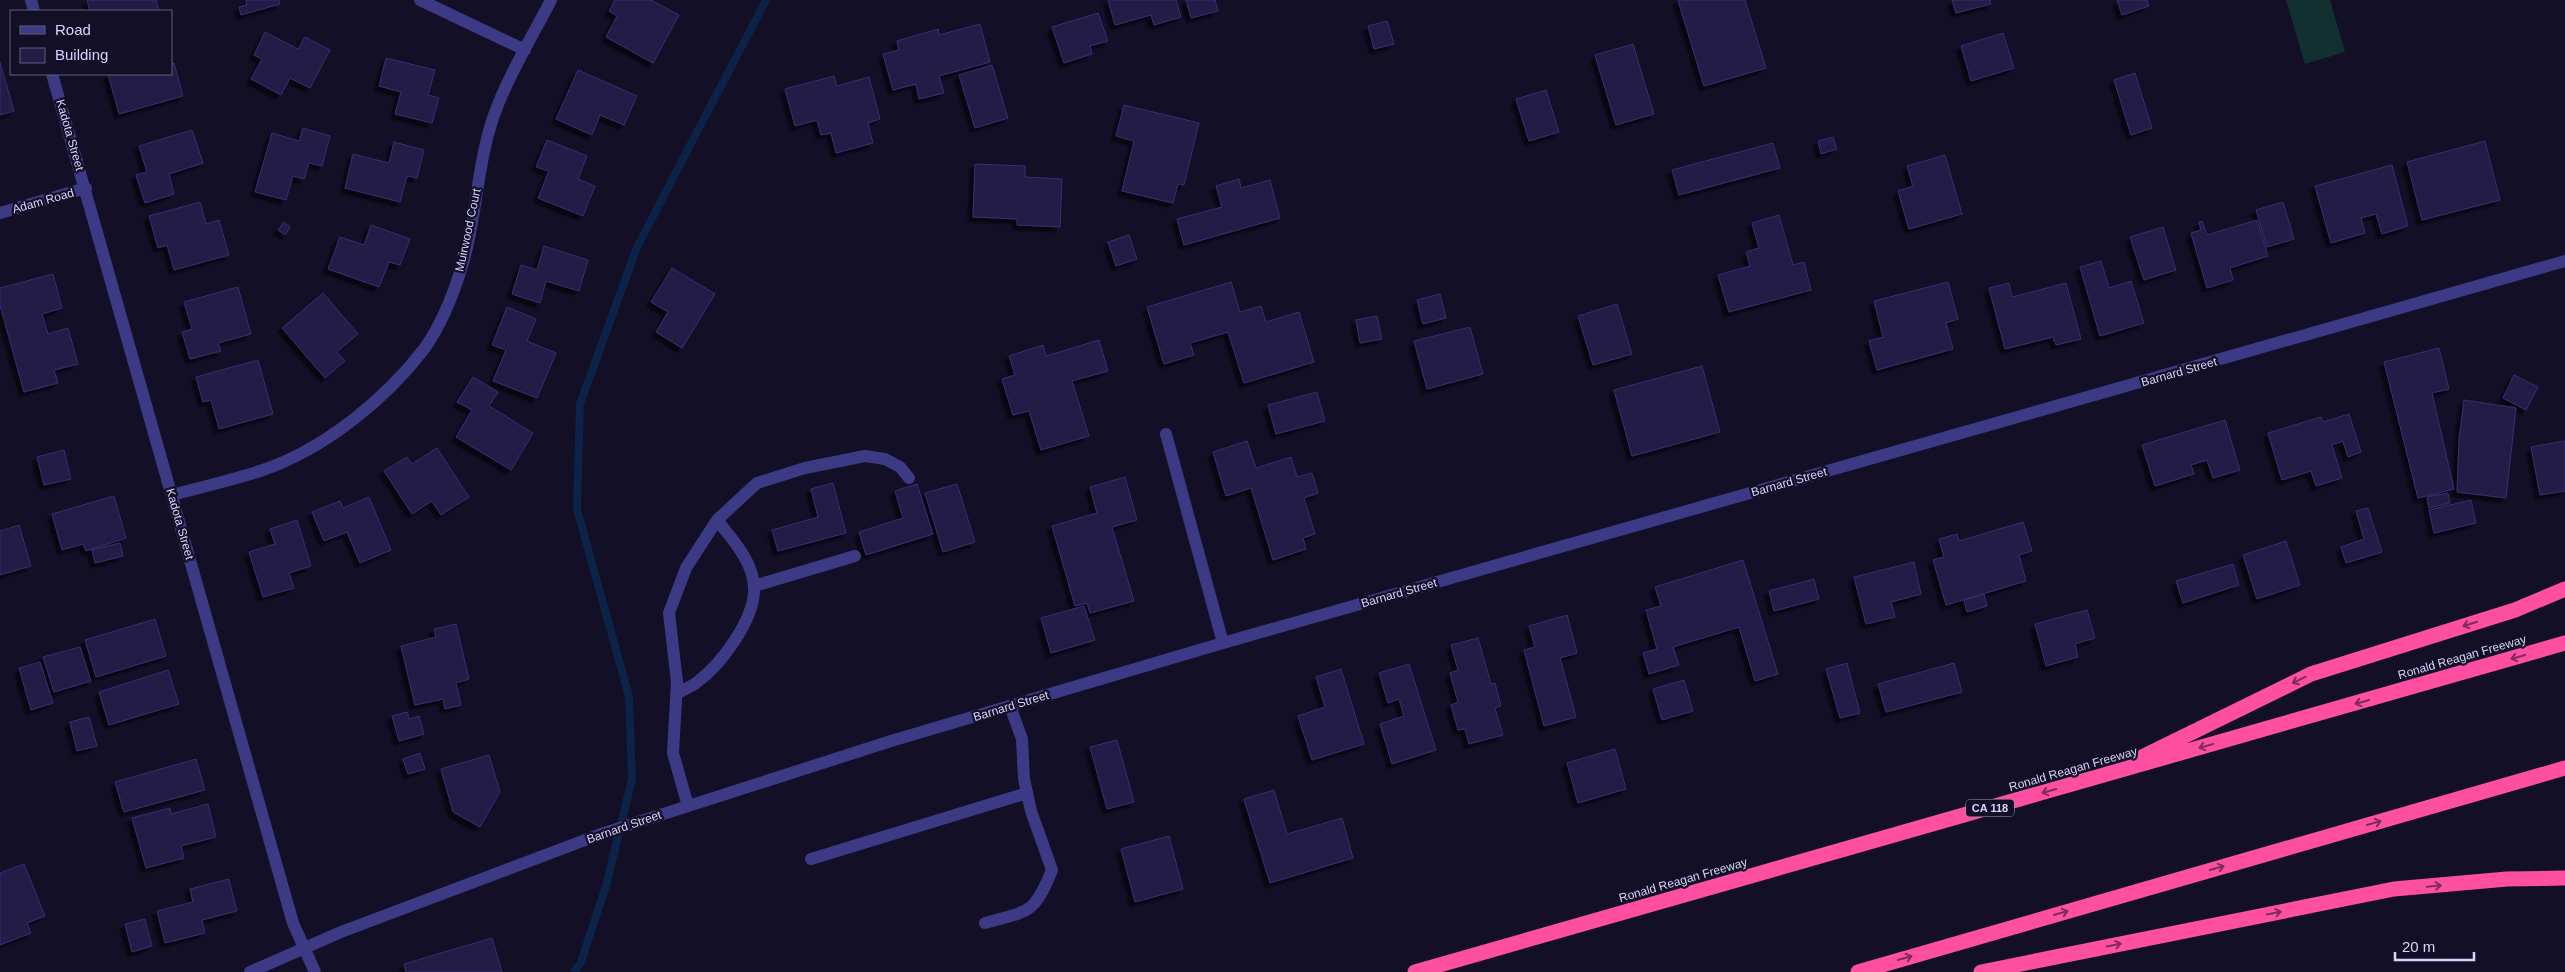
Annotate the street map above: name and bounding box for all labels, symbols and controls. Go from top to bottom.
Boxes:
legend [10,10,172,75]
text: Road [55,21,91,38]
text: Building [55,46,108,63]
street label: Kadota Street [53,98,87,173]
street label: Adam Road [11,186,75,216]
street label: Muirwood Court [452,186,484,273]
street label: Barnard Street [2140,354,2219,389]
street label: Barnard Street [1750,464,1829,499]
street label: Kadota Street [163,487,197,562]
street label: Barnard Street [1360,575,1439,610]
one-way arrow [2463,620,2479,630]
street label: Ronald Reagan Freeway [2396,632,2528,682]
one-way arrow [2511,652,2527,662]
one-way arrow [2292,676,2307,685]
street label: Barnard Street [972,688,1051,724]
one-way arrow [2354,697,2370,707]
one-way arrow [2198,742,2214,752]
street label: Ronald Reagan Freeway [2007,744,2139,794]
one-way arrow [2042,787,2058,796]
road number: CA 118 [1966,800,2014,816]
street label: Barnard Street [585,807,664,846]
one-way arrow [2365,818,2381,828]
street label: Ronald Reagan Freeway [1617,855,1749,905]
one-way arrow [2209,863,2225,873]
one-way arrow [2425,881,2441,891]
one-way arrow [2053,908,2069,918]
one-way arrow [2265,908,2281,918]
scale bar [2395,930,2474,962]
text: 20 m [2402,938,2435,955]
one-way arrow [2106,940,2122,950]
one-way arrow [1897,953,1913,963]

